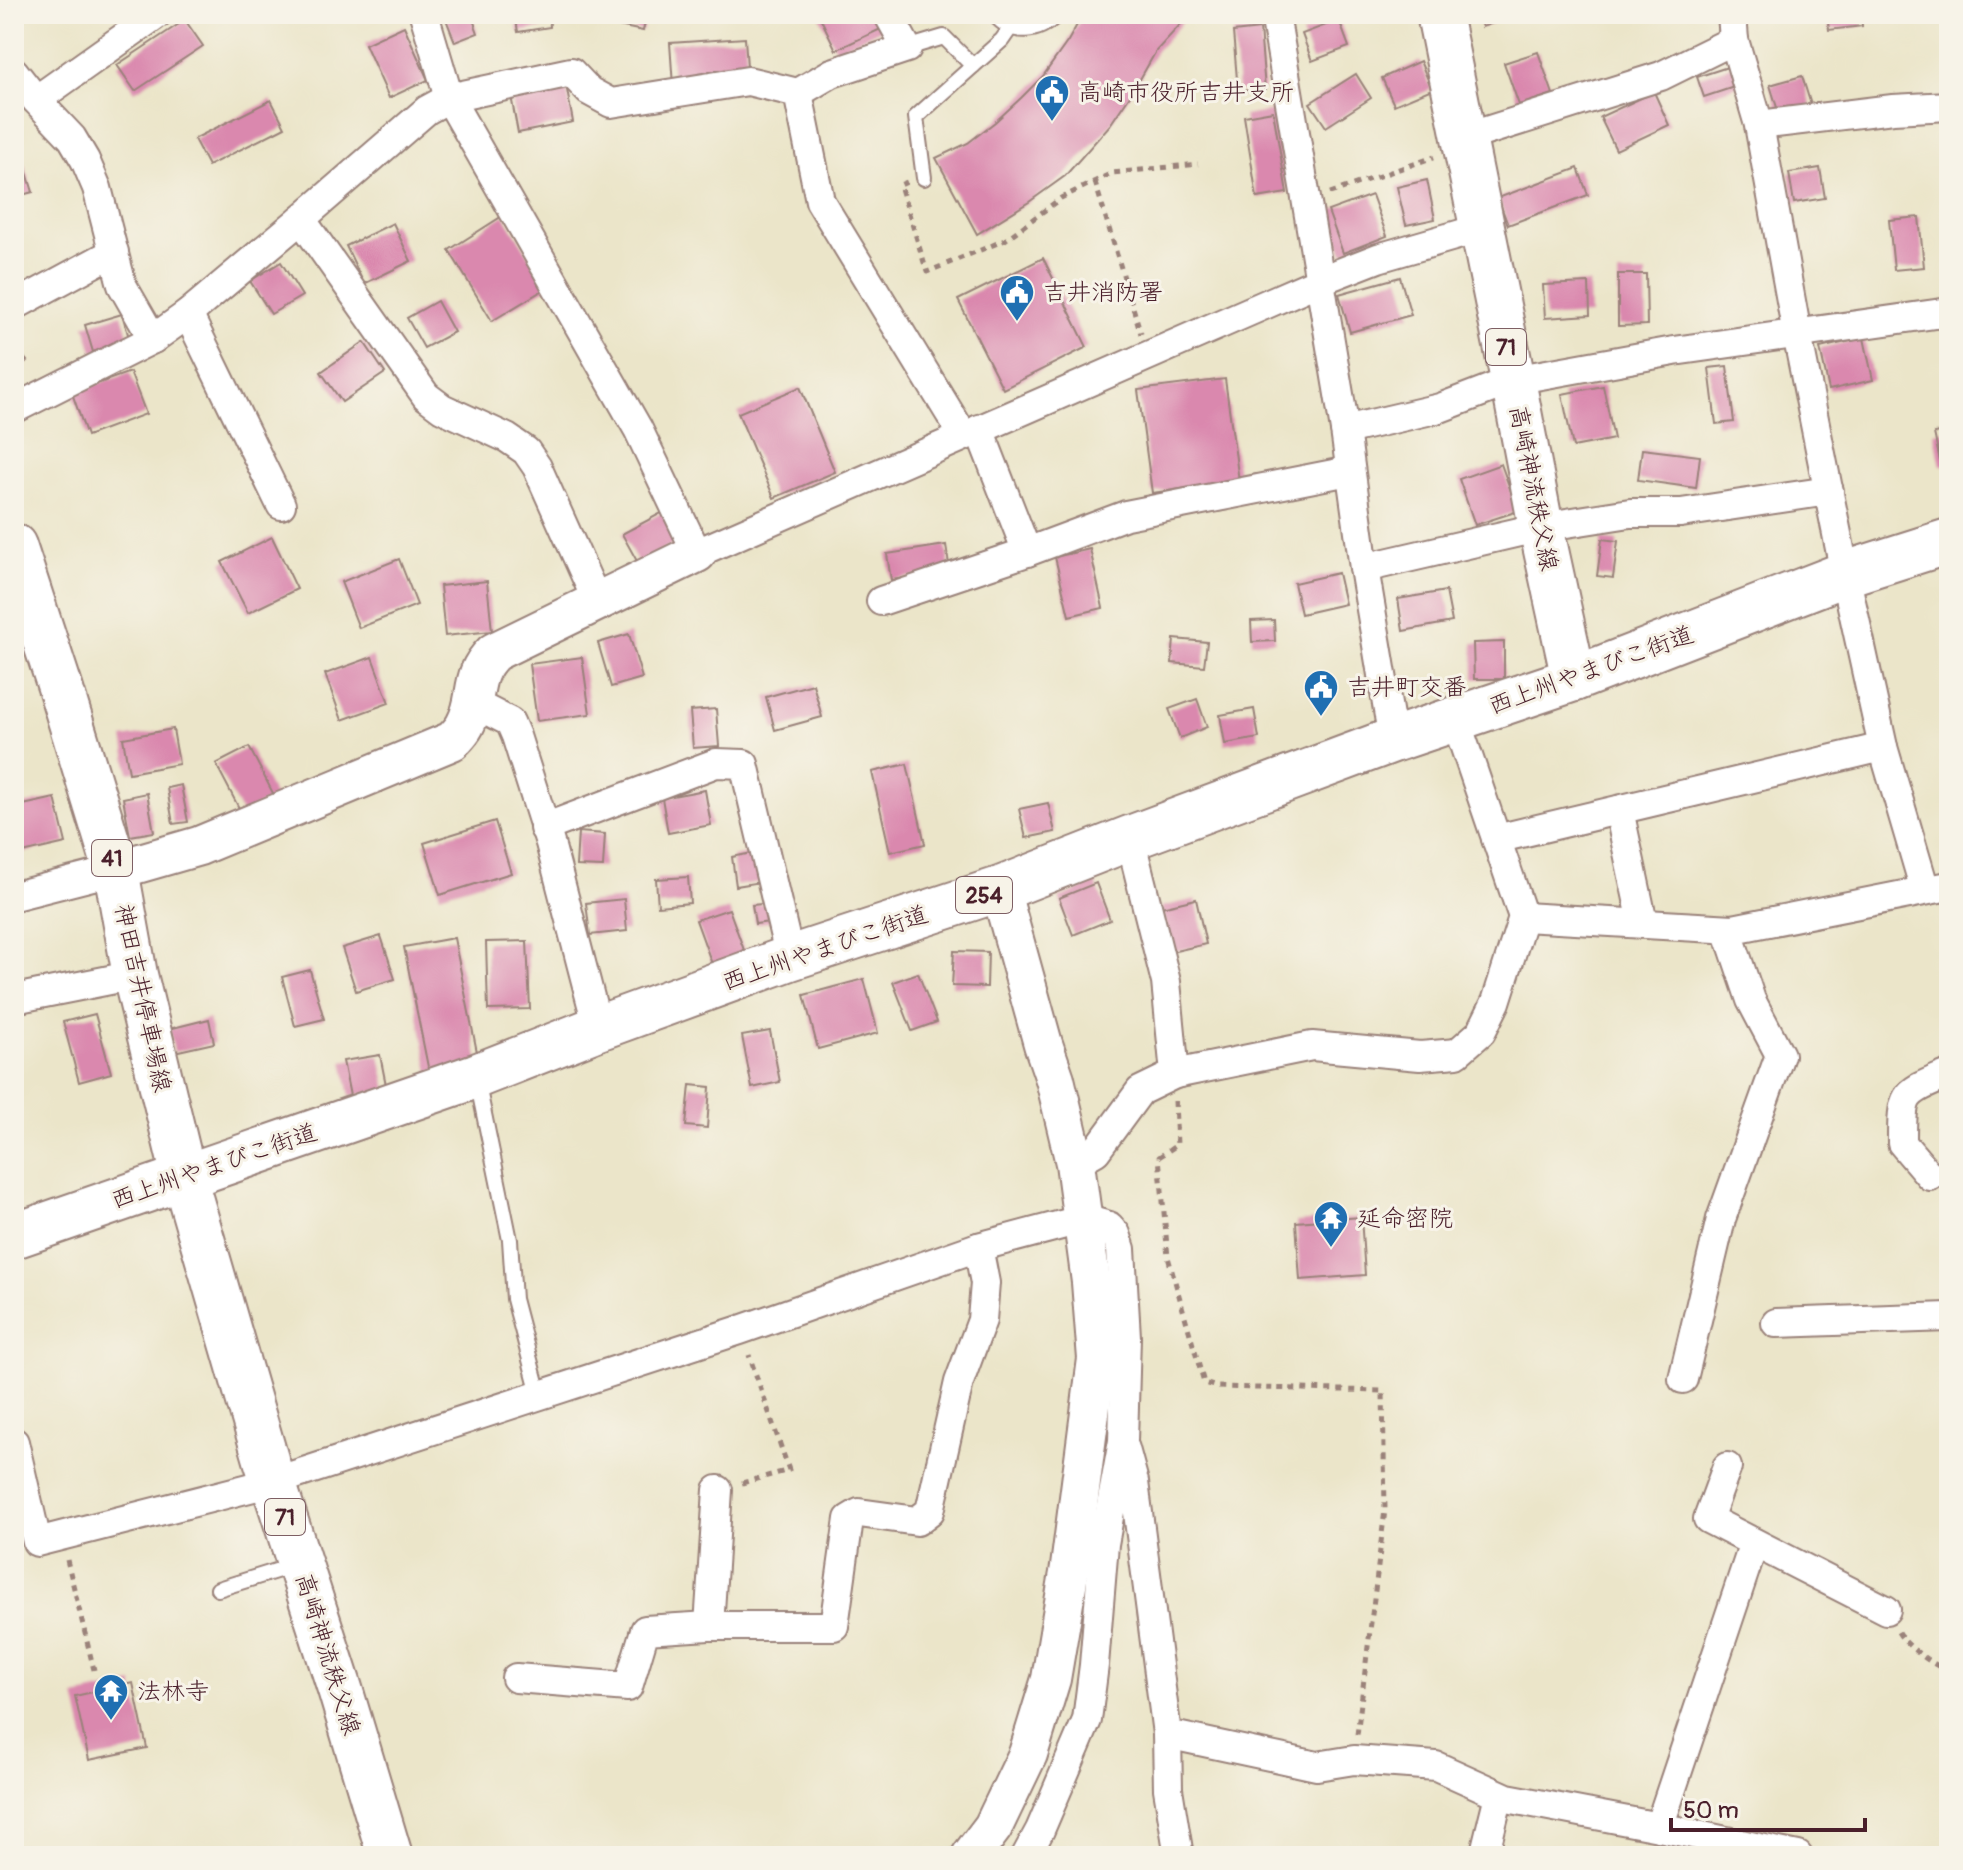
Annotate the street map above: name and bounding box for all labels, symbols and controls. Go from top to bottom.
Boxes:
public building icon: 高崎市役所吉井支所 [1033,73,1071,123]
place label: 高崎市役所吉井支所 [1078,78,1294,107]
public building icon: 吉井消防署 [998,273,1036,323]
place label: 吉井消防署 [1043,278,1163,307]
road number: 71 [1486,329,1526,365]
street label: 高崎神流秩父線 [1503,403,1564,573]
street label: 西上州やまびこ街道 [1485,620,1698,721]
public building icon: 吉井町交番 [1302,668,1340,718]
place label: 吉井町交番 [1347,673,1467,702]
road number: 41 [92,840,132,876]
road number: 254 [956,877,1012,913]
street label: 西上州やまびこ街道 [718,900,932,997]
street label: 神田吉井停車場線 [108,901,177,1095]
street label: 西上州やまびこ街道 [107,1118,321,1215]
temple icon: 延命密院 [1312,1199,1350,1249]
place label: 延命密院 [1357,1204,1453,1233]
road number: 71 [265,1499,305,1535]
street label: 高崎神流秩父線 [289,1570,366,1739]
temple icon: 法林寺 [92,1672,130,1722]
place label: 法林寺 [137,1677,209,1706]
scale bar [1671,1782,1865,1832]
text: 50 m [1683,1796,1739,1825]

